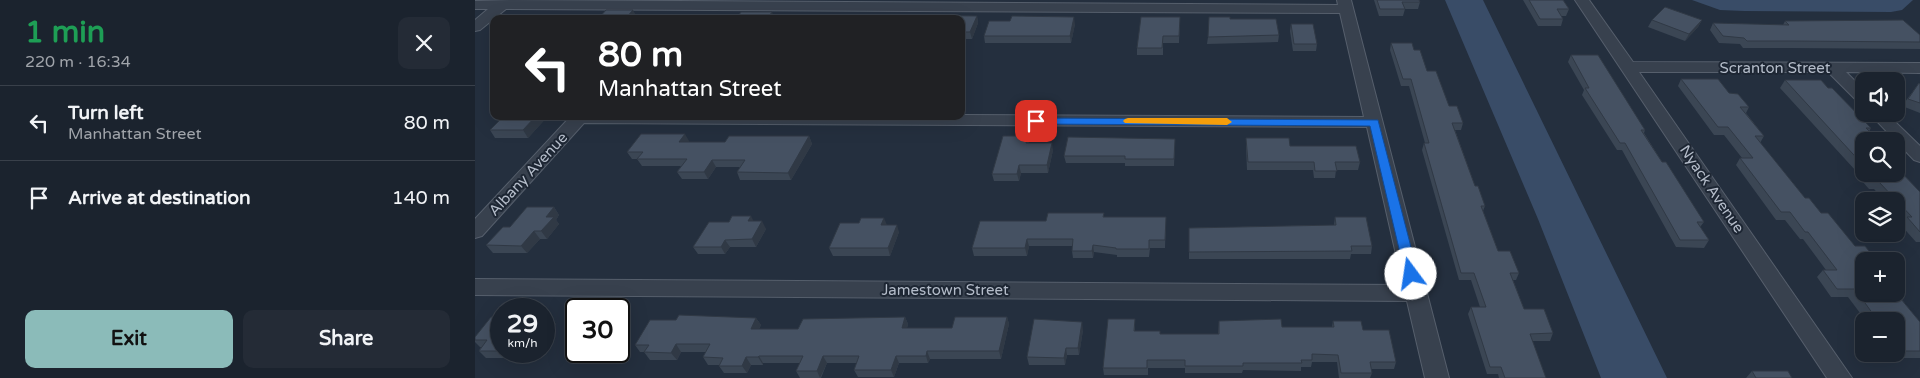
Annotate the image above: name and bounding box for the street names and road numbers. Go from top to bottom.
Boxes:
street label: Scranton Street [1719,59,1831,77]
street label: Albany Avenue [485,129,571,219]
street label: Nyack Avenue [1676,142,1748,236]
street label: Jamestown Street [881,281,1009,299]

